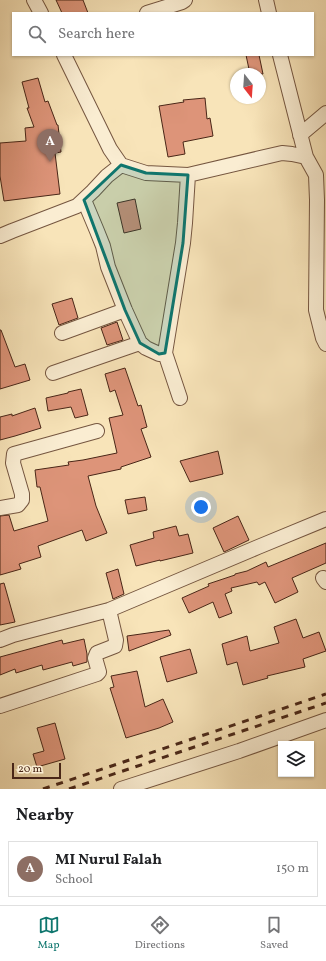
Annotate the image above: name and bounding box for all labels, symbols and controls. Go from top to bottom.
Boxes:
search box [12,12,314,56]
icon: search [26,23,48,45]
text: Search here [58,24,135,45]
north arrow [230,68,266,104]
pin: A [37,129,63,162]
your location [191,497,211,517]
map controls [278,741,314,777]
button: layers [278,741,314,777]
scale bar [12,761,61,780]
text: 20 m [18,762,42,777]
text: Nearby [16,804,74,827]
text: MI Nurul Falah [55,850,162,871]
text: A [25,860,35,878]
text: 150 m [276,860,309,878]
text: School [55,871,93,889]
tab: Map [38,914,60,953]
tab: Directions [135,914,185,953]
tab: Saved [260,914,288,953]

